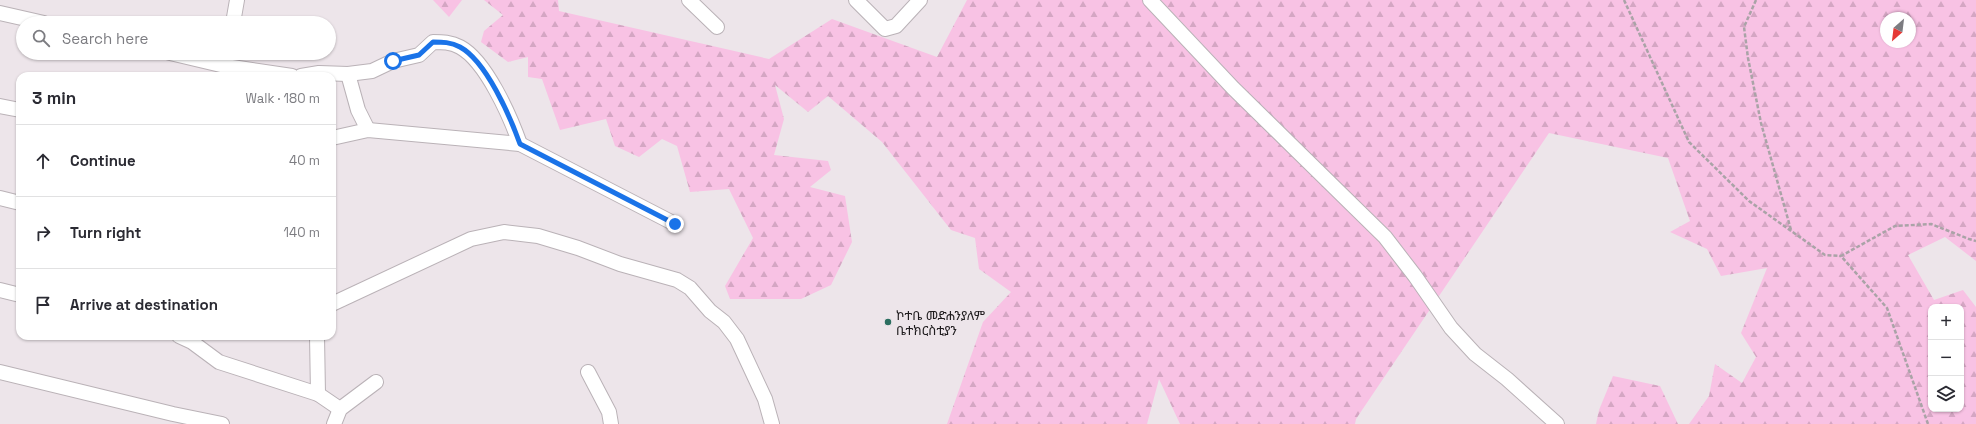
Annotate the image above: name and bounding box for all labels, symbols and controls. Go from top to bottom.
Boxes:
north arrow [1880,12,1916,48]
search box [16,16,336,60]
icon: search [30,27,52,49]
text: Search here [62,29,148,48]
route start [384,52,402,70]
text: 3 min [32,87,76,109]
text: Walk · 180 m [246,90,320,107]
icon: ahead [32,150,54,172]
text: Continue [70,151,136,170]
text: 40 m [289,152,320,169]
route end [666,215,684,233]
icon: right [32,222,54,244]
text: Turn right [70,223,141,242]
text: 140 m [284,224,320,241]
icon: arrive [32,294,54,316]
text: Arrive at destination [70,295,218,314]
map controls [1928,304,1964,412]
button: + [1928,304,1964,340]
place label: ኮተቤ መድሐንያለም ቤተክርስቲያን [896,307,986,339]
marker: ኮተቤ መድሐንያለም ቤተክርስቲያን [883,317,893,327]
button: − [1928,340,1964,376]
button: layers [1928,376,1964,412]

